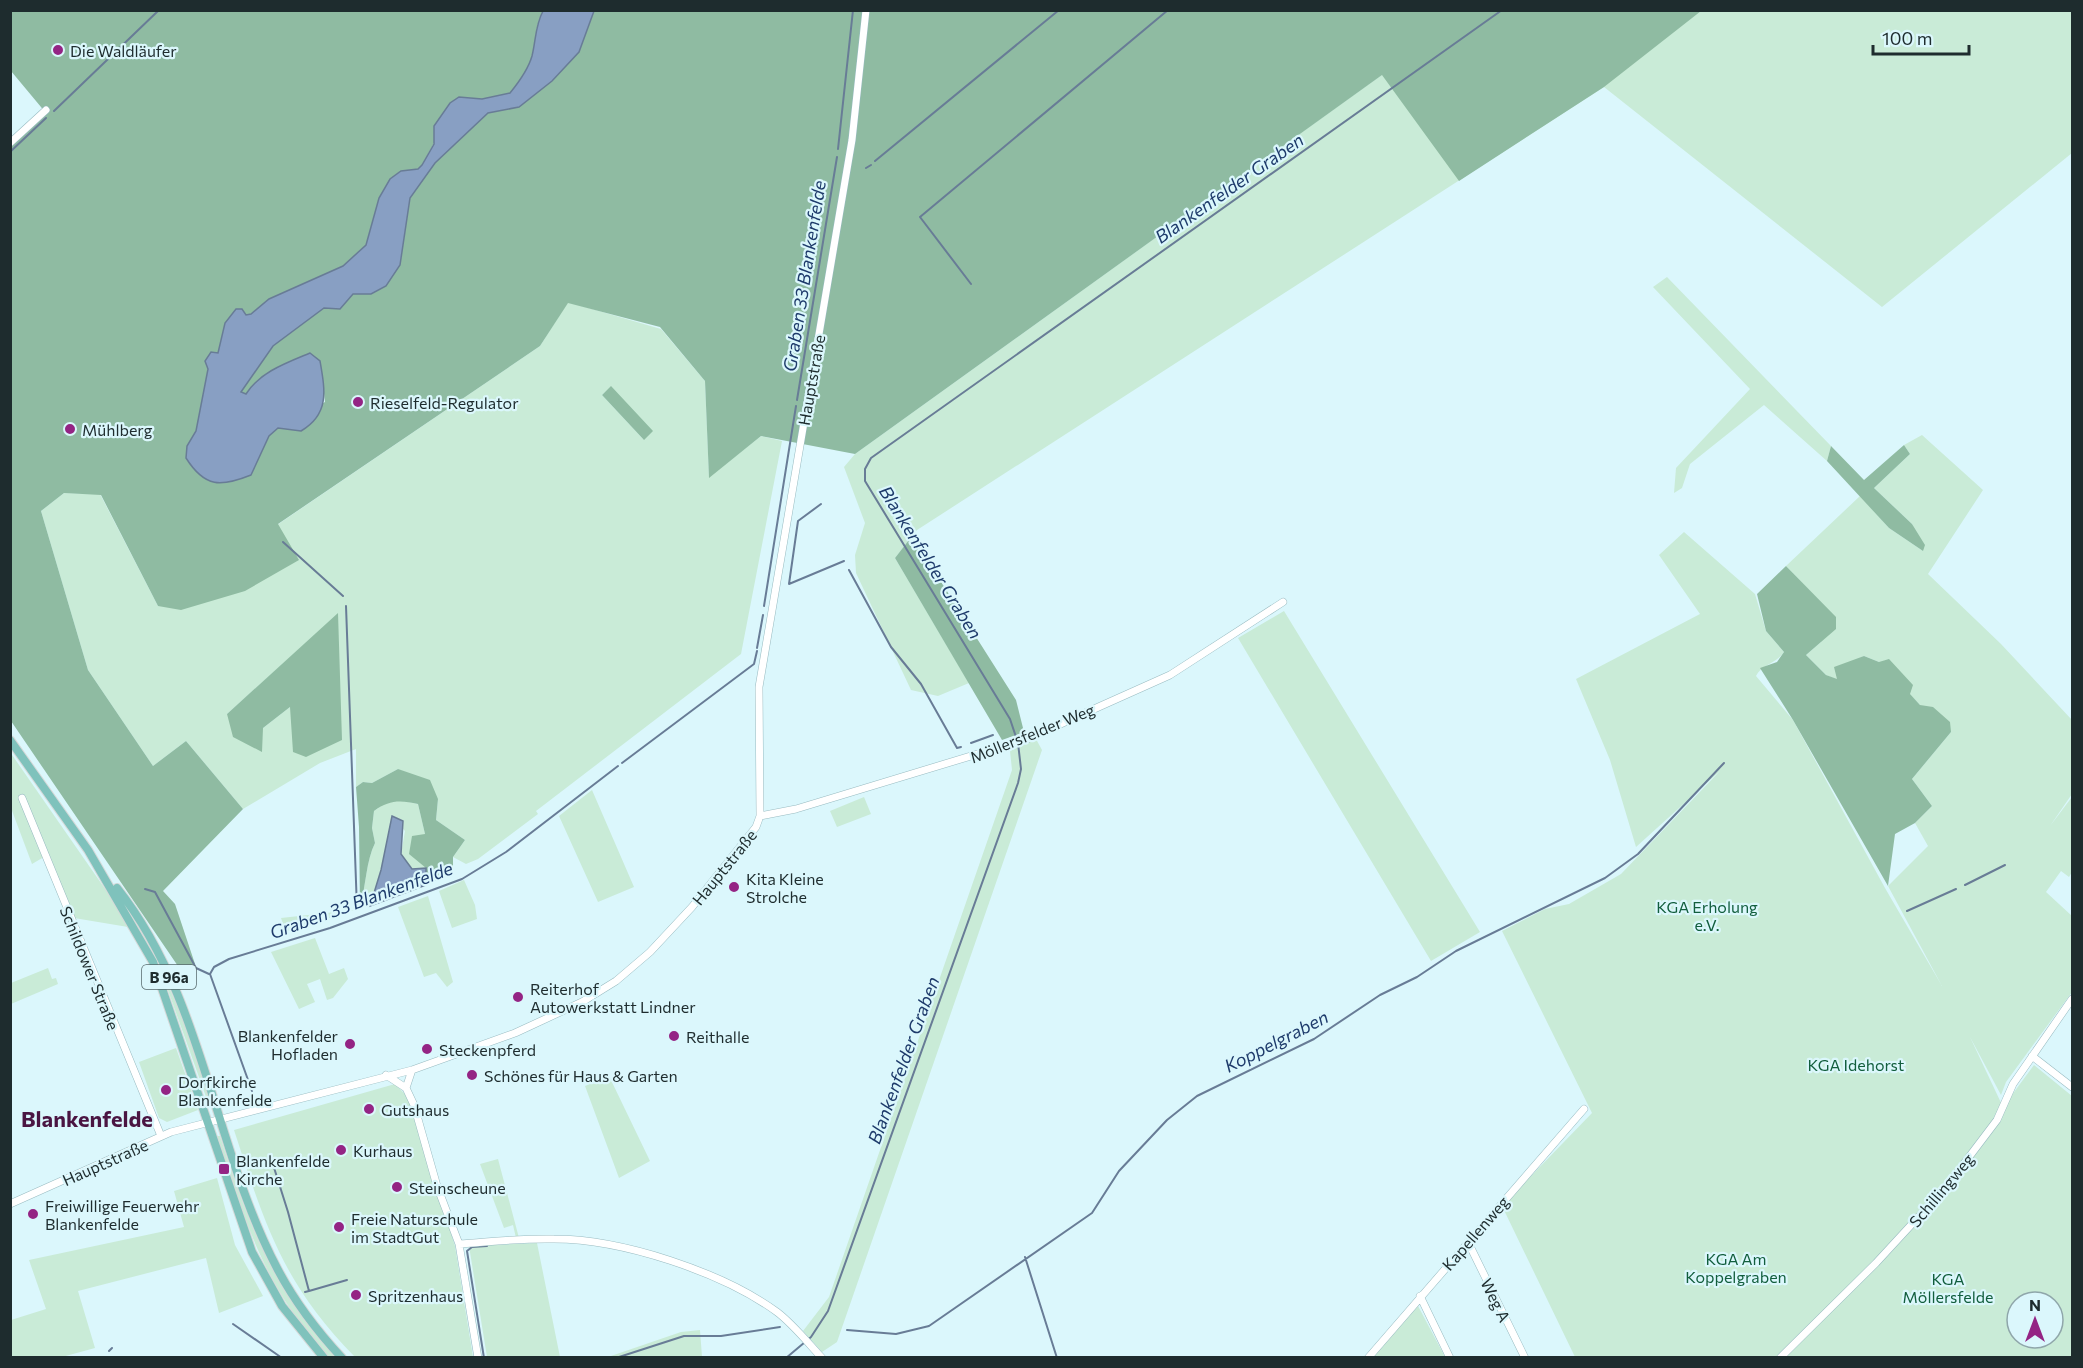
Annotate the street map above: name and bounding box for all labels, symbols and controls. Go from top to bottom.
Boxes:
scale bar [1873,18,1969,56]
text: 100 m [1882,27,1932,49]
place label: Die Waldläufer [70,41,177,60]
marker: Die Waldläufer [51,43,65,57]
water label: Blankenfelder Graben [1150,128,1308,248]
water label: Graben 33 Blankenfelde [778,178,830,373]
street label: Hauptstraße [794,333,828,427]
place label: Rieselfeld-Regulator [370,393,519,412]
marker: Rieselfeld-Regulator [351,395,365,409]
place label: Mühlberg [82,420,153,439]
marker: Mühlberg [63,422,77,436]
water label: Blankenfelder Graben [875,481,987,643]
street label: Möllersfelder Weg [967,699,1097,767]
street label: Hauptstraße [688,825,760,909]
water label: Graben 33 Blankenfelde [266,856,456,943]
place label: Kita Kleine Strolche [746,869,824,906]
marker: Kita Kleine Strolche [727,880,741,894]
park label: KGA Erholung e.V. [1656,897,1758,934]
street label: Schildower Straße [56,903,124,1033]
road number: B 96a [142,965,196,989]
water label: Blankenfelder Graben [862,973,944,1147]
place label: Reiterhof Autowerkstatt Lindner [530,979,696,1016]
marker: Reiterhof Autowerkstatt Lindner [511,990,525,1004]
water label: Koppelgraben [1220,1005,1332,1077]
place label: Blankenfelder Hofladen [238,1026,339,1063]
place label: Reithalle [686,1027,749,1046]
marker: Reithalle [667,1029,681,1043]
marker: Blankenfelder Hofladen [343,1037,357,1051]
place label: Steckenpferd [439,1040,536,1059]
marker: Steckenpferd [420,1042,434,1056]
park label: KGA Idehorst [1808,1055,1905,1074]
place label: Schönes für Haus & Garten [484,1066,678,1085]
marker: Schönes für Haus & Garten [465,1068,479,1082]
place label: Dorfkirche Blankenfelde [178,1072,272,1109]
marker: Dorfkirche Blankenfelde [159,1083,173,1097]
place label: Gutshaus [381,1100,449,1119]
marker: Gutshaus [362,1102,376,1116]
district label: Blankenfelde [21,1105,153,1132]
street label: Hauptstraße [59,1135,151,1189]
place label: Kurhaus [353,1141,413,1160]
marker: Kurhaus [334,1143,348,1157]
street label: Schillingweg [1905,1149,1978,1231]
place label: Blankenfelde Kirche [236,1151,330,1188]
marker: Blankenfelde Kirche [217,1162,231,1176]
place label: Steinscheune [409,1178,506,1197]
marker: Steinscheune [390,1180,404,1194]
street label: Kapellenweg [1438,1192,1513,1274]
place label: Freiwillige Feuerwehr Blankenfelde [45,1196,200,1233]
marker: Freiwillige Feuerwehr Blankenfelde [26,1207,40,1221]
place label: Freie Naturschule im StadtGut [351,1209,478,1246]
marker: Freie Naturschule im StadtGut [332,1220,346,1234]
park label: KGA Am Koppelgraben [1685,1249,1787,1286]
park label: KGA Möllersfelde [1903,1269,1993,1306]
street label: Weg A [1477,1275,1515,1325]
place label: Spritzenhaus [368,1286,463,1305]
marker: Spritzenhaus [349,1288,363,1302]
north arrow [2005,1290,2065,1350]
text: N [2029,1295,2041,1314]

